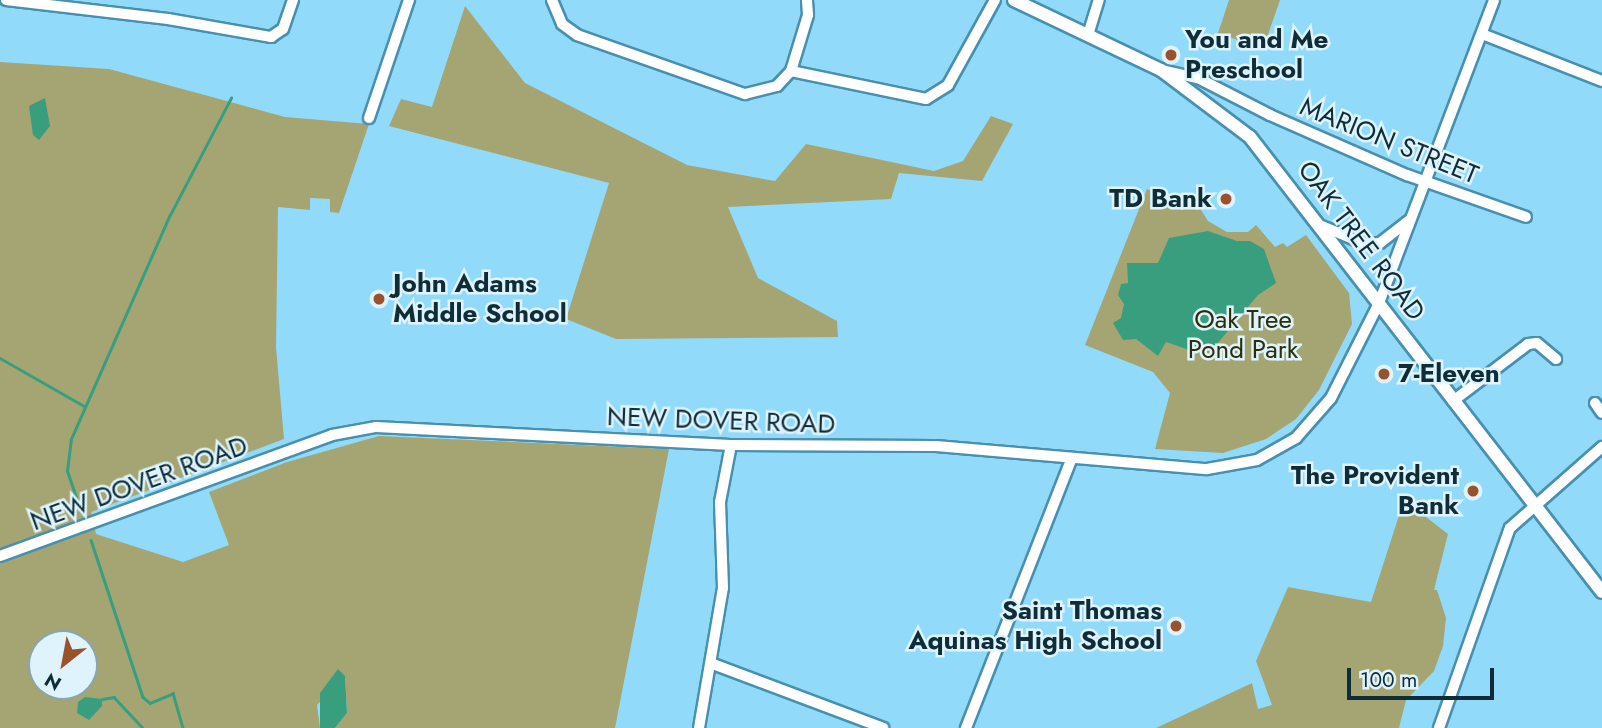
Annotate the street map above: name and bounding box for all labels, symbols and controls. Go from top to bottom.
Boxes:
place label: You and Me Preschool [1185,24,1329,86]
marker: You and Me Preschool [1163,47,1179,63]
street label: MARION STREET [1295,91,1483,191]
street label: OAK TREE ROAD [1291,155,1431,327]
place label: TD Bank [1109,183,1212,215]
marker: TD Bank [1218,191,1234,207]
place label: John Adams Middle School [393,268,567,330]
marker: John Adams Middle School [371,291,387,307]
park label: Oak Tree Pond Park [1188,304,1298,366]
place label: 7-Eleven [1398,358,1500,390]
marker: 7-Eleven [1376,366,1392,382]
street label: NEW DOVER ROAD [606,401,836,441]
street label: NEW DOVER ROAD [26,430,252,538]
place label: The Provident Bank [1291,460,1459,522]
marker: The Provident Bank [1465,483,1481,499]
place label: Saint Thomas Aquinas High School [908,595,1162,656]
marker: Saint Thomas Aquinas High School [1168,618,1184,634]
north arrow [28,630,98,700]
scale bar [1350,654,1497,698]
text: 100 m [1360,665,1417,695]
text: N [40,666,66,697]

